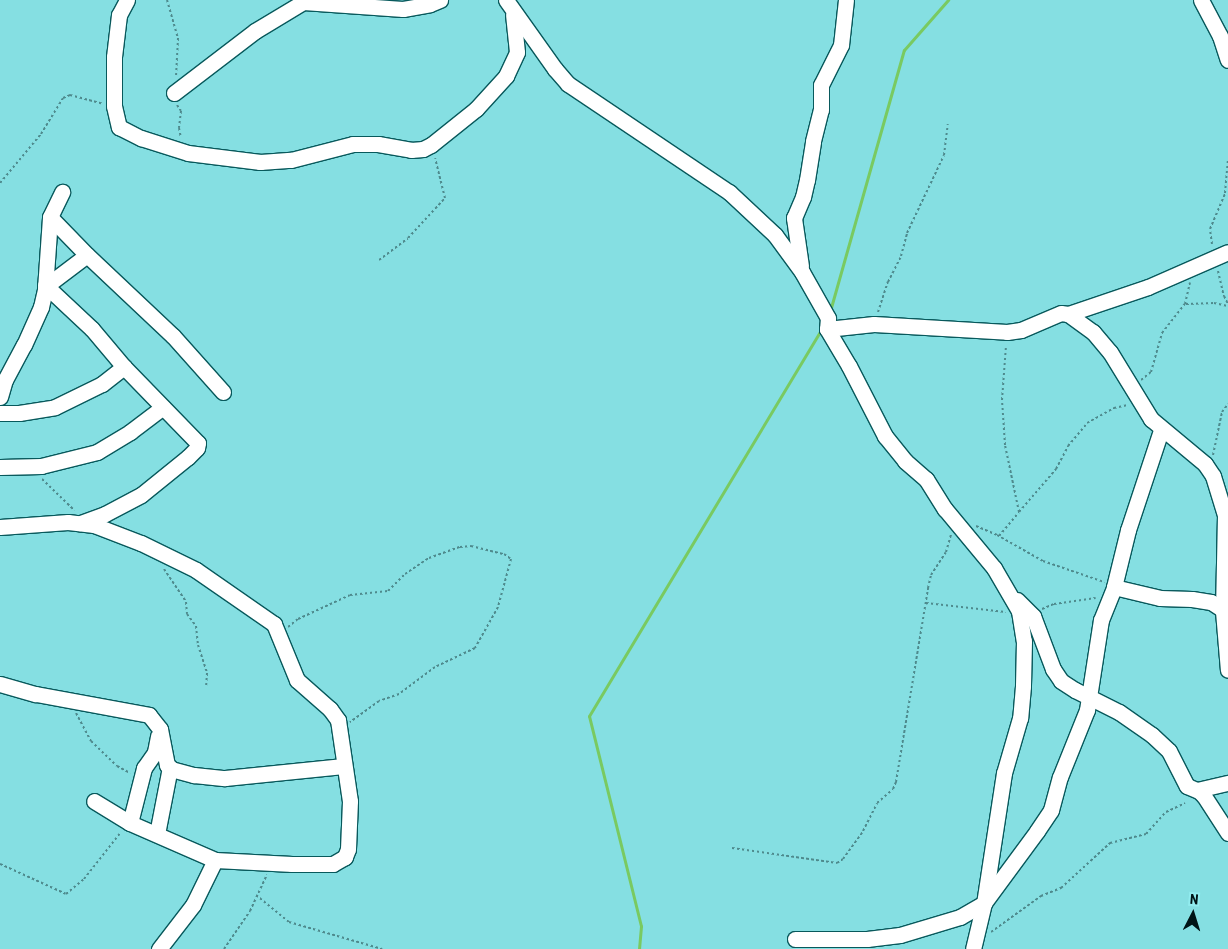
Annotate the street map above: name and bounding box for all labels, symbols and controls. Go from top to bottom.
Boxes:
north arrow [1168,889,1218,939]
text: N [1189,891,1199,907]

